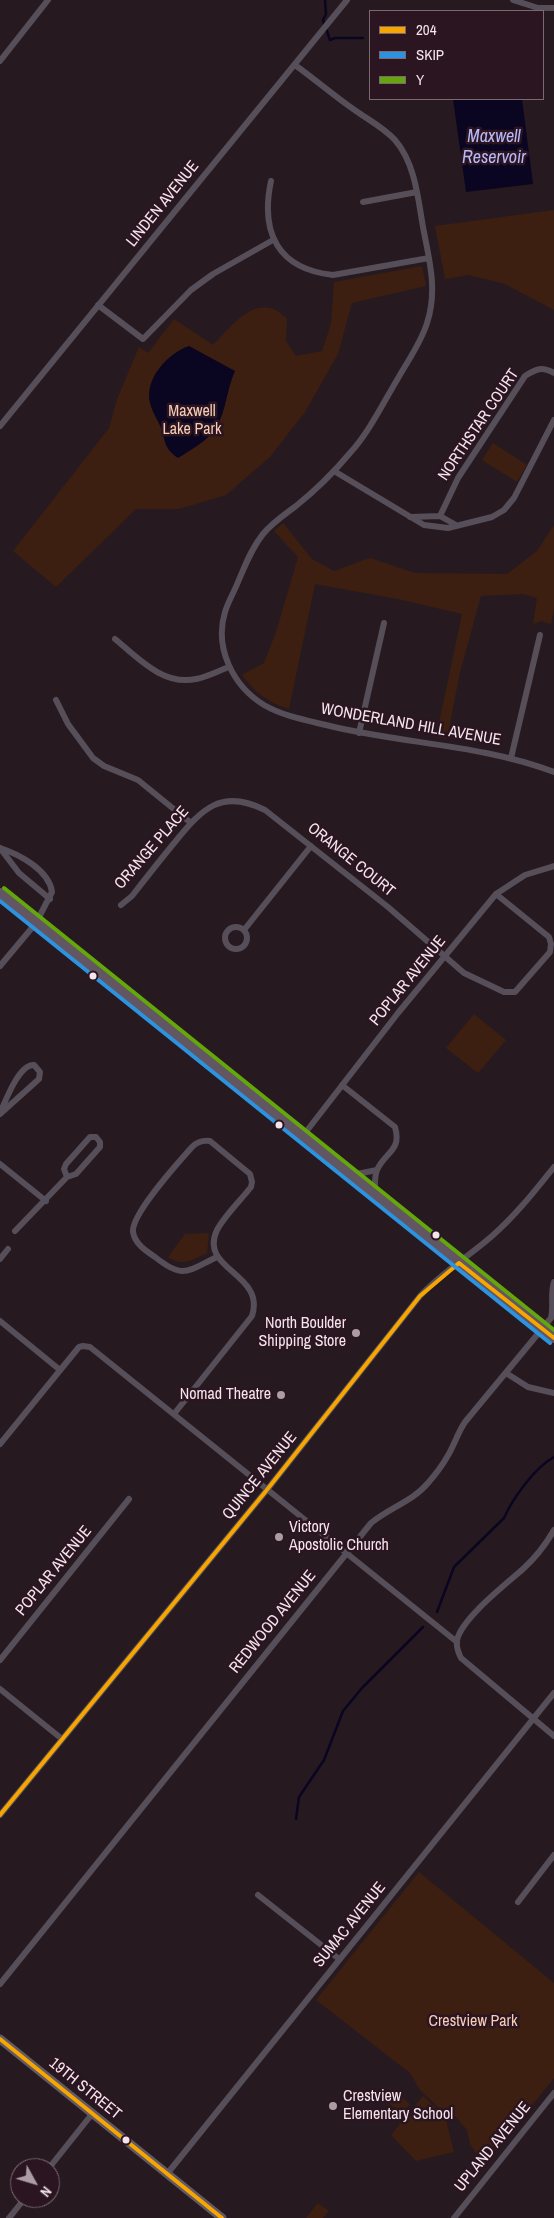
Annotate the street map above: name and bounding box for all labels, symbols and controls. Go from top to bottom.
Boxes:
legend [369,10,544,100]
text: 204 [416,19,437,40]
text: SKIP [416,44,444,65]
text: Y [416,69,424,90]
water label: Maxwell Reservoir [462,126,526,168]
street label: LINDEN AVENUE [123,157,203,251]
street label: NORTHSTAR COURT [435,366,523,484]
park label: Maxwell Lake Park [162,402,222,440]
street label: WONDERLAND HILL AVENUE [319,700,503,750]
street label: ORANGE PLACE [111,803,193,893]
street label: ORANGE COURT [303,819,399,901]
street label: POPLAR AVENUE [366,932,450,1030]
unlabelled marker [88,971,98,981]
unlabelled marker [274,1120,284,1130]
unlabelled marker [431,1230,441,1240]
place label: North Boulder Shipping Store [258,1314,346,1352]
marker: North Boulder Shipping Store [350,1327,362,1339]
place label: Nomad Theatre [180,1385,271,1405]
marker: Nomad Theatre [275,1389,287,1401]
street label: QUINCE AVENUE [219,1428,301,1524]
place label: Victory Apostolic Church [289,1518,389,1556]
street label: POPLAR AVENUE [12,1522,96,1620]
marker: Victory Apostolic Church [273,1531,285,1543]
street label: REDWOOD AVENUE [226,1567,320,1677]
street label: SUMAC AVENUE [310,1879,390,1971]
park label: Crestview Park [429,2012,517,2032]
street label: 19TH STREET [45,2054,125,2124]
place label: Crestview Elementary School [343,2087,453,2125]
street label: UPLAND AVENUE [451,2098,535,2196]
marker: Crestview Elementary School [327,2100,339,2112]
unlabelled marker [121,2135,131,2145]
north arrow [10,2158,60,2208]
text: N [36,2183,55,2201]

